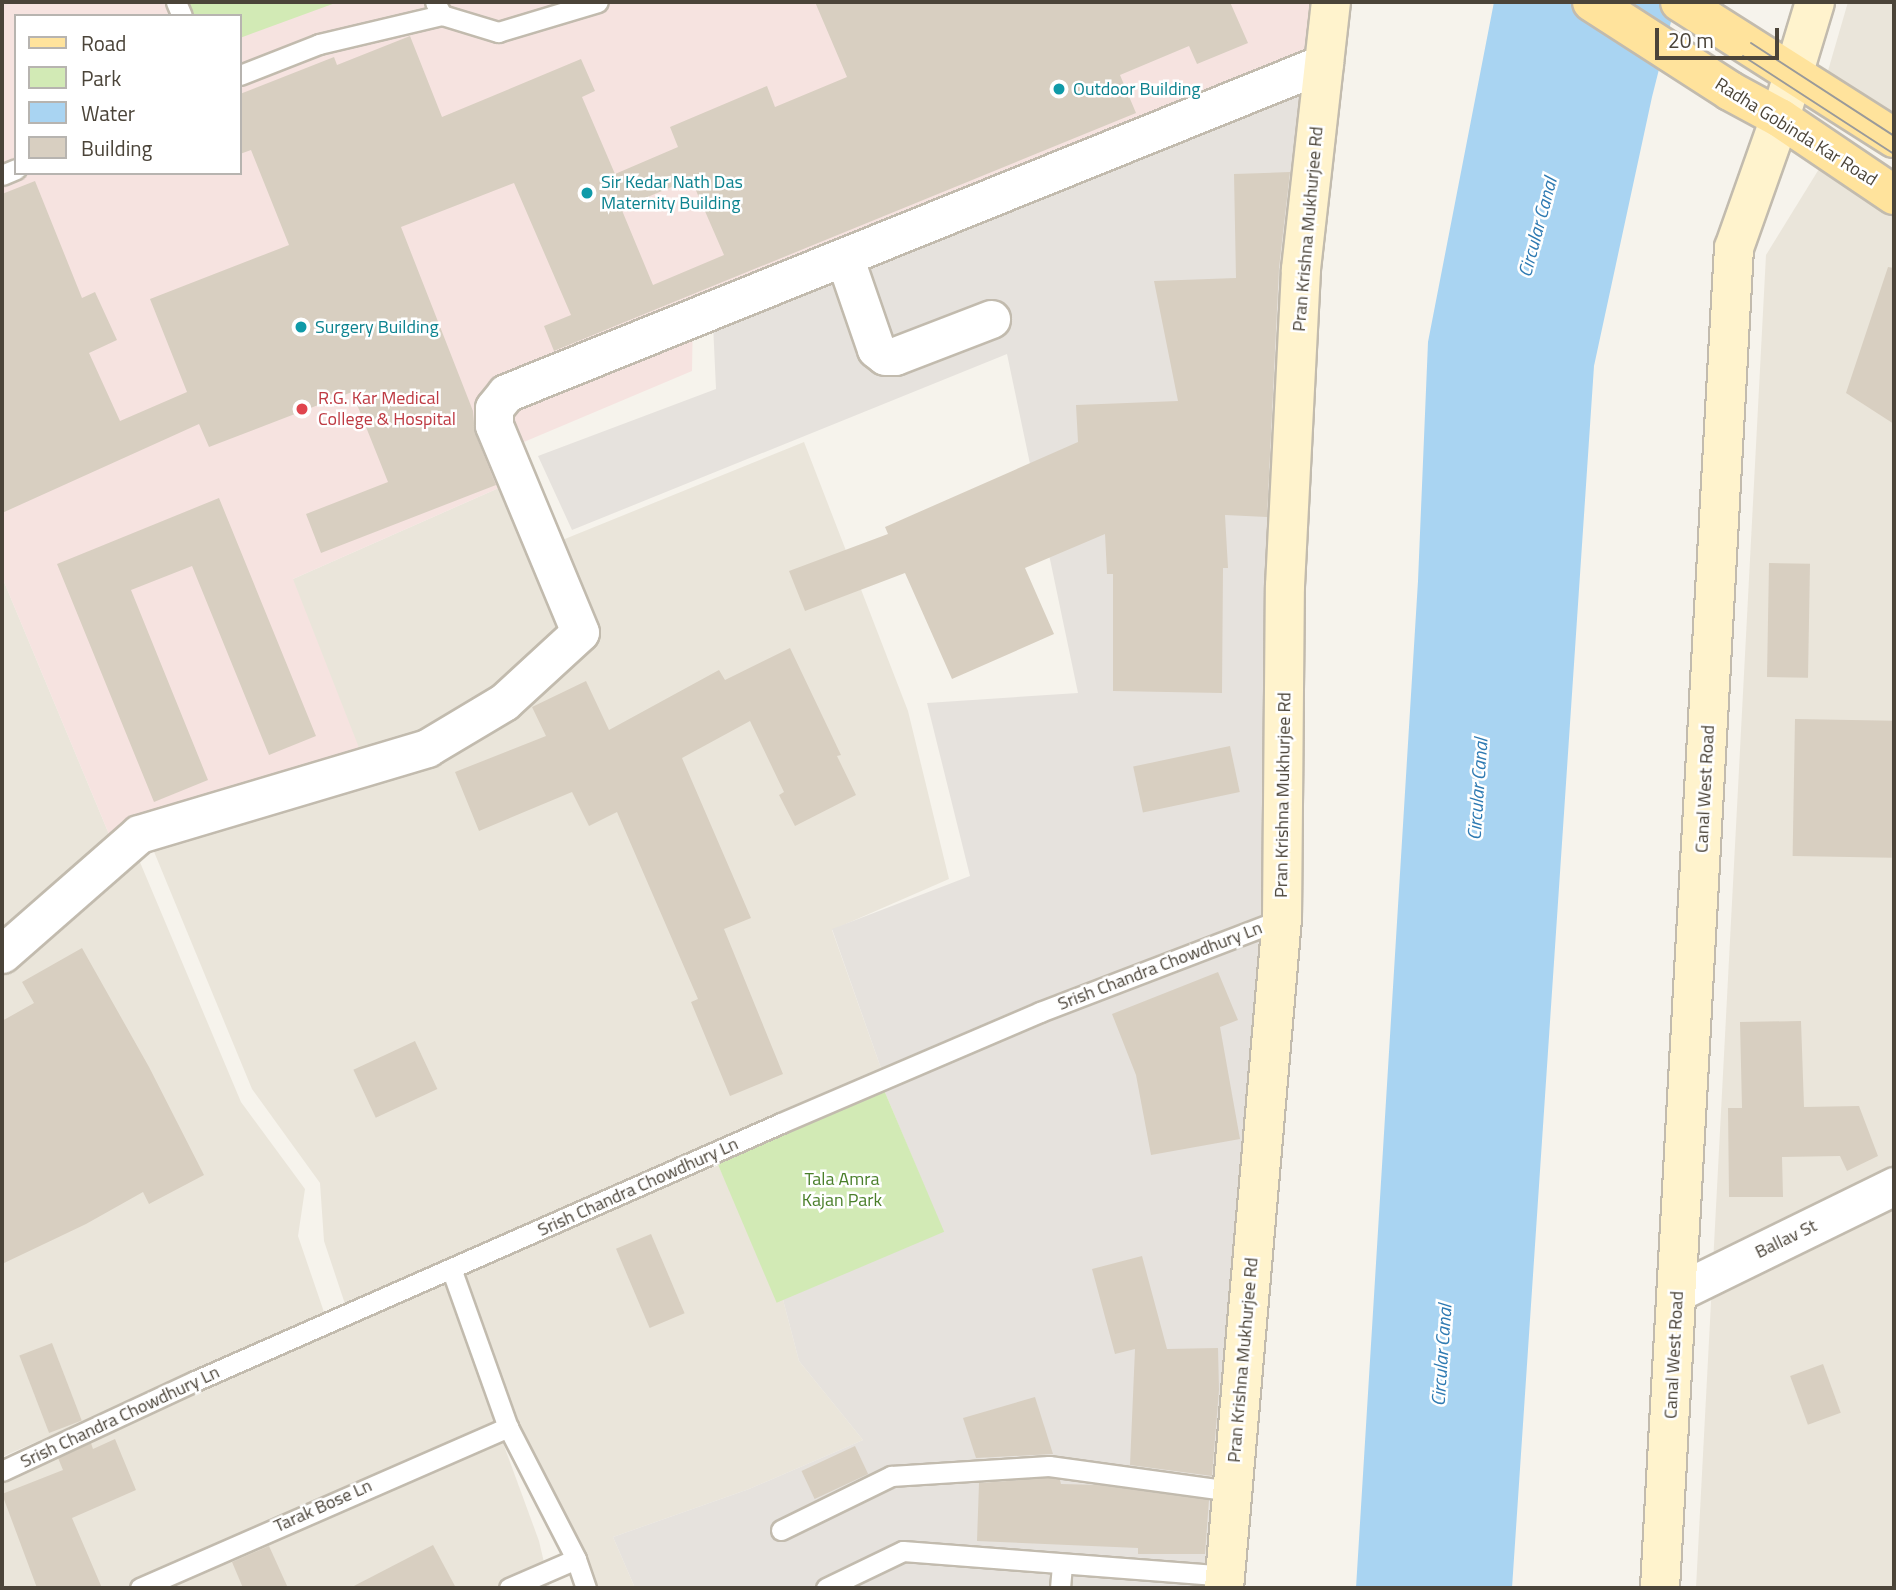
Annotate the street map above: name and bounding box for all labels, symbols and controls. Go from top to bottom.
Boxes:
legend [14,14,242,175]
scale bar [1658,14,1782,58]
text: 20 m [1668,24,1714,56]
text: Road [81,27,126,59]
text: Park [81,62,121,94]
street label: Radha Gobinda Kar Road [1711,73,1881,191]
place label: Outdoor Building [1073,78,1201,100]
marker: Outdoor Building [1051,81,1067,97]
text: Water [81,97,135,129]
street label: Pran Krishna Mukhurjee Rd [1288,126,1328,332]
text: Building [81,132,152,164]
place label: Sir Kedar Nath Das Maternity Building [601,172,743,214]
water label: Circular Canal [1513,175,1561,279]
marker: Sir Kedar Nath Das Maternity Building [579,185,595,201]
place label: Surgery Building [315,316,439,338]
marker: Surgery Building [293,319,309,335]
place label: R.G. Kar Medical College & Hospital [318,388,456,430]
marker: R.G. Kar Medical College & Hospital [292,399,312,419]
street label: Pran Krishna Mukhurjee Rd [1270,692,1296,898]
street label: Canal West Road [1691,725,1719,853]
water label: Circular Canal [1462,737,1492,841]
street label: Srish Chandra Chowdhury Ln [1055,917,1265,1015]
street label: Srish Chandra Chowdhury Ln [534,1133,742,1241]
park label: Tala Amra Kajan Park [802,1169,882,1212]
street label: Ballav St [1752,1215,1820,1263]
street label: Pran Krishna Mukhurjee Rd [1223,1257,1263,1463]
street label: Canal West Road [1660,1291,1688,1419]
water label: Circular Canal [1426,1303,1456,1407]
street label: Srish Chandra Chowdhury Ln [17,1361,223,1473]
street label: Tarak Bose Ln [271,1475,375,1537]

